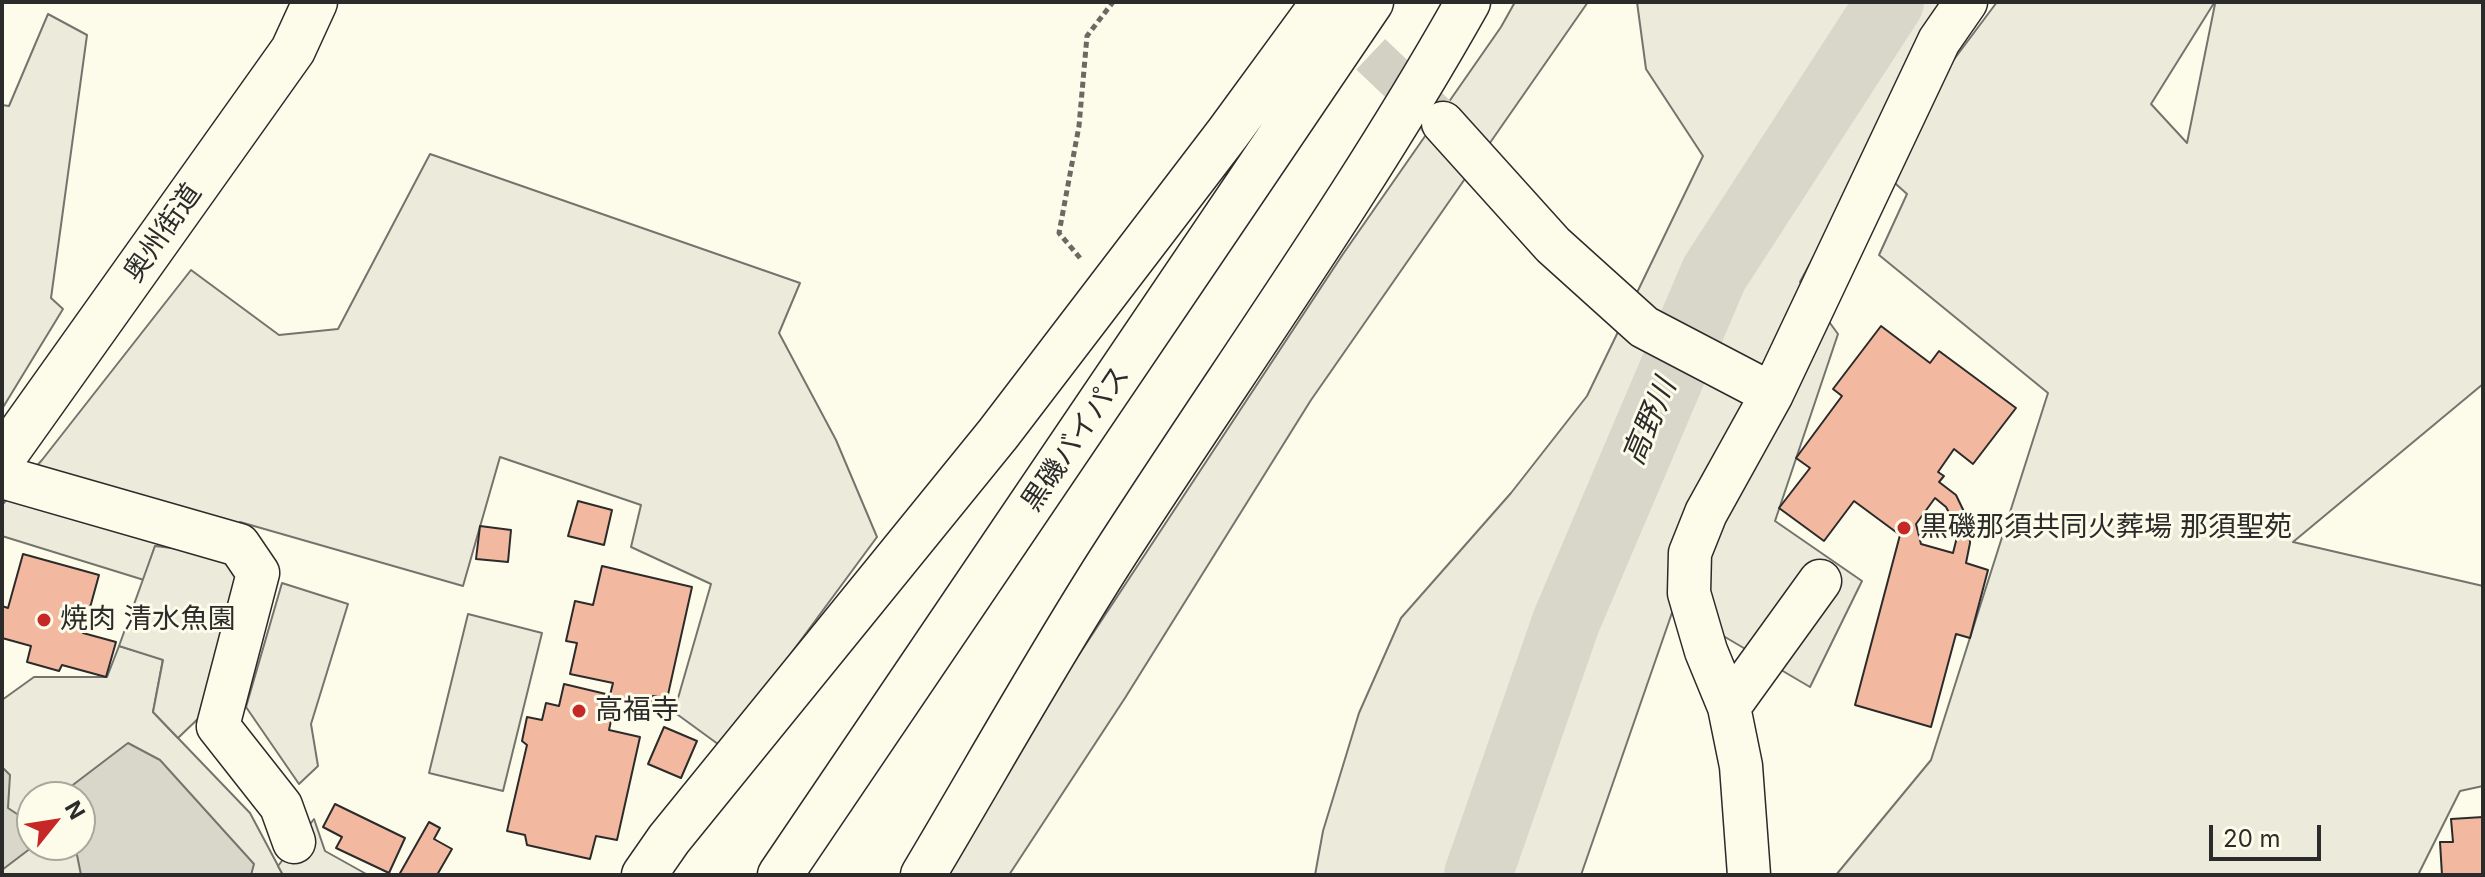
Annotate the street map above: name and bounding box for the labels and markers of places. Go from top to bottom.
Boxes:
place label: 黒磯那須共同火葬場 那須聖苑 [1920,511,2292,545]
marker: 黒磯那須共同火葬場 那須聖苑 [1895,519,1913,537]
place label: 焼肉 清水魚園 [60,603,236,637]
marker: 焼肉 清水魚園 [35,611,53,629]
place label: 高福寺 [595,694,679,728]
marker: 高福寺 [570,702,588,720]

